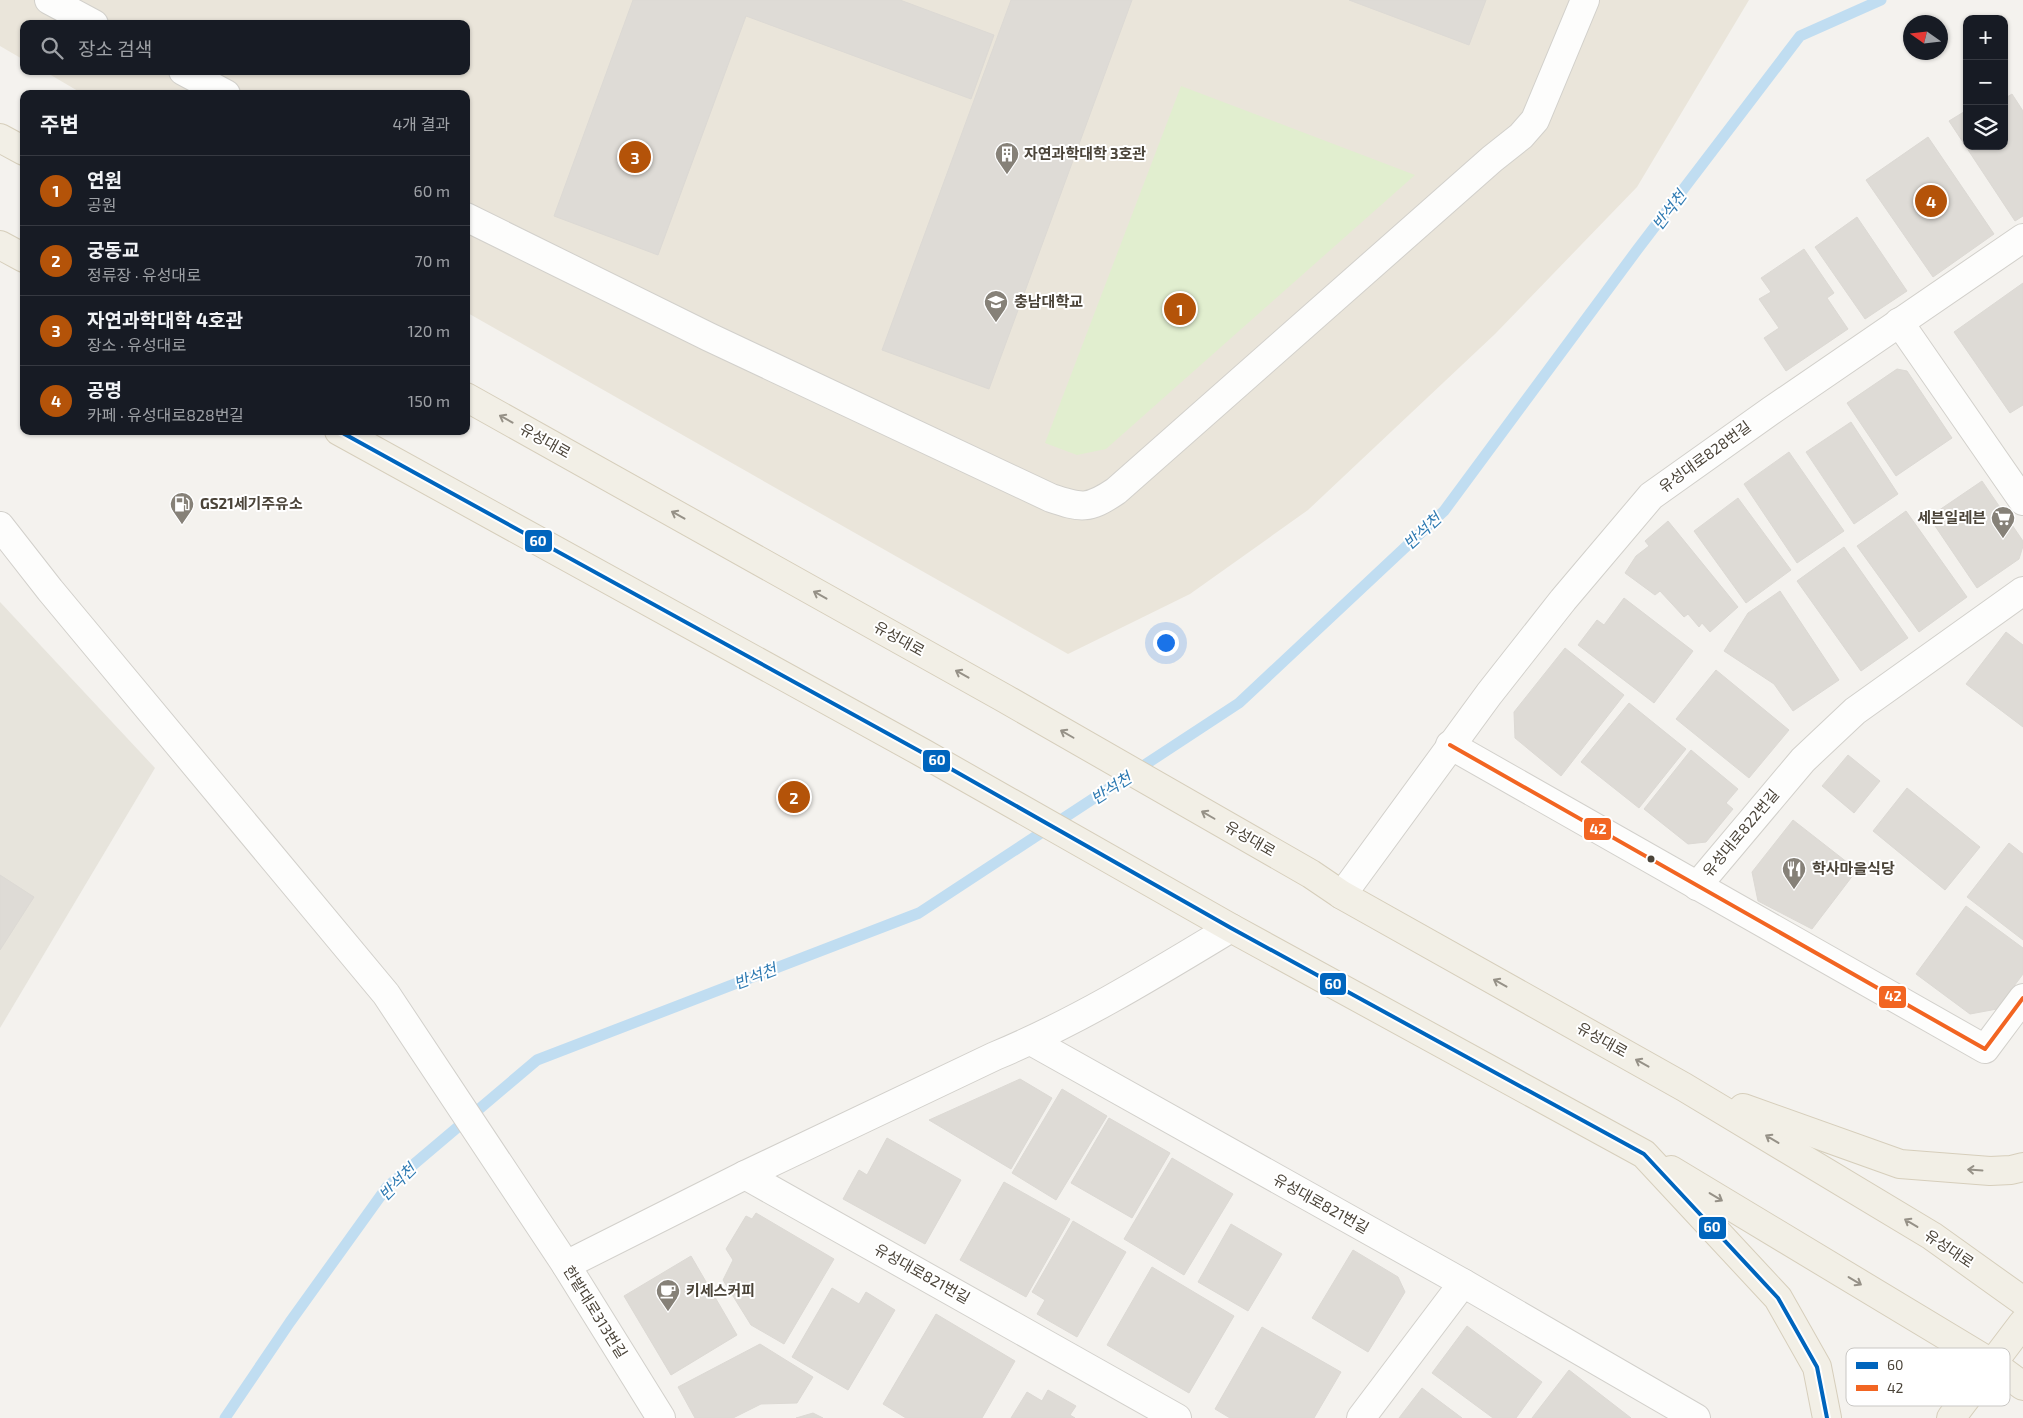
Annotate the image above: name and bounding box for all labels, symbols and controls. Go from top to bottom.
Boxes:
north arrow [1903,15,1948,60]
map controls [1963,15,2008,150]
button: + [1963,15,2008,60]
search box [20,20,470,75]
icon: search [38,34,66,62]
text: 장소 검색 [78,37,152,60]
button: − [1963,60,2008,105]
button: layers [1963,105,2008,150]
text: 주변 [40,111,79,136]
text: 4개 결과 [392,114,450,133]
pin: 3 [619,138,651,176]
building icon: 자연과학대학 3호관 [994,141,1020,175]
place label: 자연과학대학 3호관 [1024,144,1146,162]
text: 연원 [87,168,122,191]
text: 1 [53,181,59,200]
text: 60 m [414,181,450,200]
pin: 4 [1915,182,1947,220]
water label: 반석천 [1648,185,1691,233]
text: 공원 [87,195,116,214]
text: 궁동교 [87,238,139,261]
text: 2 [51,251,61,270]
text: 70 m [415,251,450,270]
text: 정류장 · 유성대로 [87,265,201,284]
school or university icon: 충남대학교 [983,289,1009,323]
pin: 1 [1164,290,1196,328]
place label: 충남대학교 [1014,292,1083,310]
text: 자연과학대학 4호관 [87,308,243,331]
text: 3 [51,321,61,340]
text: 120 m [407,321,450,340]
text: 장소 · 유성대로 [87,335,186,354]
text: 공명 [87,378,122,401]
text: 4 [51,391,61,410]
text: 150 m [408,391,450,410]
text: 카페 · 유성대로828번길 [87,405,244,424]
one-way arrow [498,414,513,424]
street label: 유성대로828번길 [1655,417,1754,496]
street label: 유성대로 [517,419,574,461]
fuel station icon: GS21세기주유소 [169,491,195,525]
place label: GS21세기주유소 [200,494,303,512]
supermarket icon: 세븐일레븐 [1990,505,2016,539]
water label: 반석천 [1399,507,1446,553]
place label: 세븐일레븐 [1917,508,1986,526]
one-way arrow [672,510,686,520]
line badge: 60 [524,529,553,553]
text: 60 [529,532,547,549]
one-way arrow [813,589,828,599]
street label: 유성대로 [871,617,928,659]
your location [1153,630,1179,656]
one-way arrow [955,669,970,678]
one-way arrow [1060,729,1075,739]
line badge: 60 [922,749,951,773]
text: 60 [928,751,946,768]
water label: 반석천 [1087,766,1136,808]
pin: 2 [778,778,810,816]
street label: 유성대로822번길 [1698,785,1782,880]
one-way arrow [1201,810,1216,820]
street label: 유성대로 [1222,817,1279,860]
line badge: 42 [1583,817,1612,841]
text: 42 [1589,820,1607,837]
unlabelled marker [1646,854,1656,864]
restaurant icon: 학사마을식당 [1781,856,1807,890]
place label: 학사마을식당 [1812,859,1895,877]
water label: 반석천 [731,958,781,992]
line badge: 60 [1319,972,1347,996]
text: 60 [1324,975,1342,992]
one-way arrow [1493,978,1508,988]
line badge: 42 [1878,985,1907,1009]
text: 42 [1884,987,1902,1004]
street label: 유성대로 [1574,1018,1631,1060]
one-way arrow [1635,1057,1649,1067]
one-way arrow [1765,1134,1779,1144]
water label: 반석천 [374,1158,421,1204]
one-way arrow [1967,1165,1983,1174]
street label: 유성대로821번길 [1271,1169,1372,1237]
one-way arrow [1708,1193,1722,1203]
line badge: 60 [1698,1216,1727,1240]
text: 60 [1703,1218,1721,1235]
one-way arrow [1904,1218,1918,1228]
street label: 유성대로 [1922,1225,1977,1271]
street label: 유성대로821번길 [872,1239,973,1307]
street label: 한밭대로313번길 [560,1262,631,1361]
one-way arrow [1847,1276,1861,1286]
cafe icon: 키세스커피 [655,1278,681,1312]
place label: 키세스커피 [686,1281,755,1299]
legend [1846,1348,2010,1406]
text: 60 [1887,1356,1903,1373]
text: 42 [1887,1379,1904,1396]

